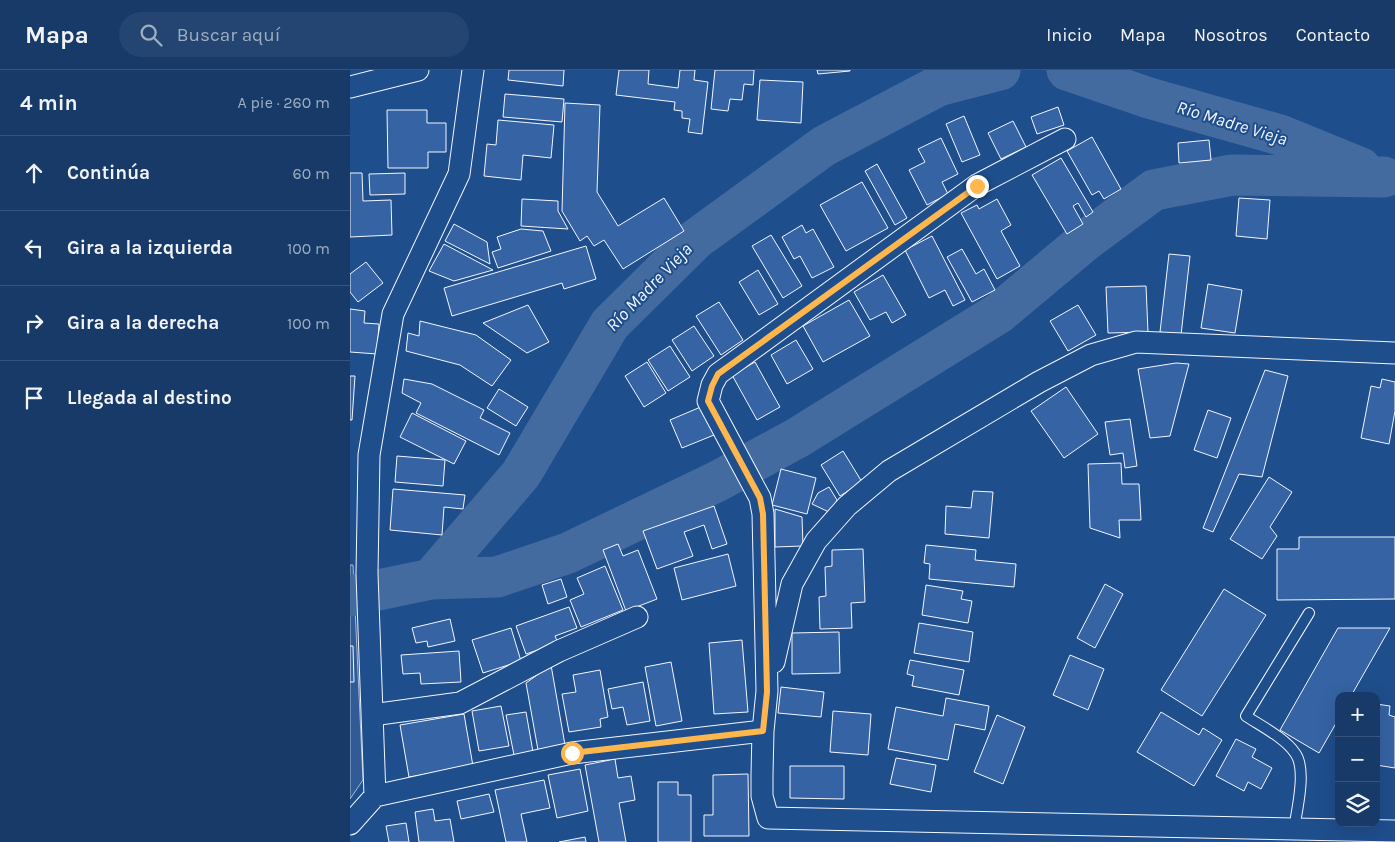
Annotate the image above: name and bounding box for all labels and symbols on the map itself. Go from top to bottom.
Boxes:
water label: Río Madre Vieja [1174,96,1290,150]
route end [966,175,989,198]
water label: Río Madre Vieja [601,238,697,336]
route start [561,742,584,765]

